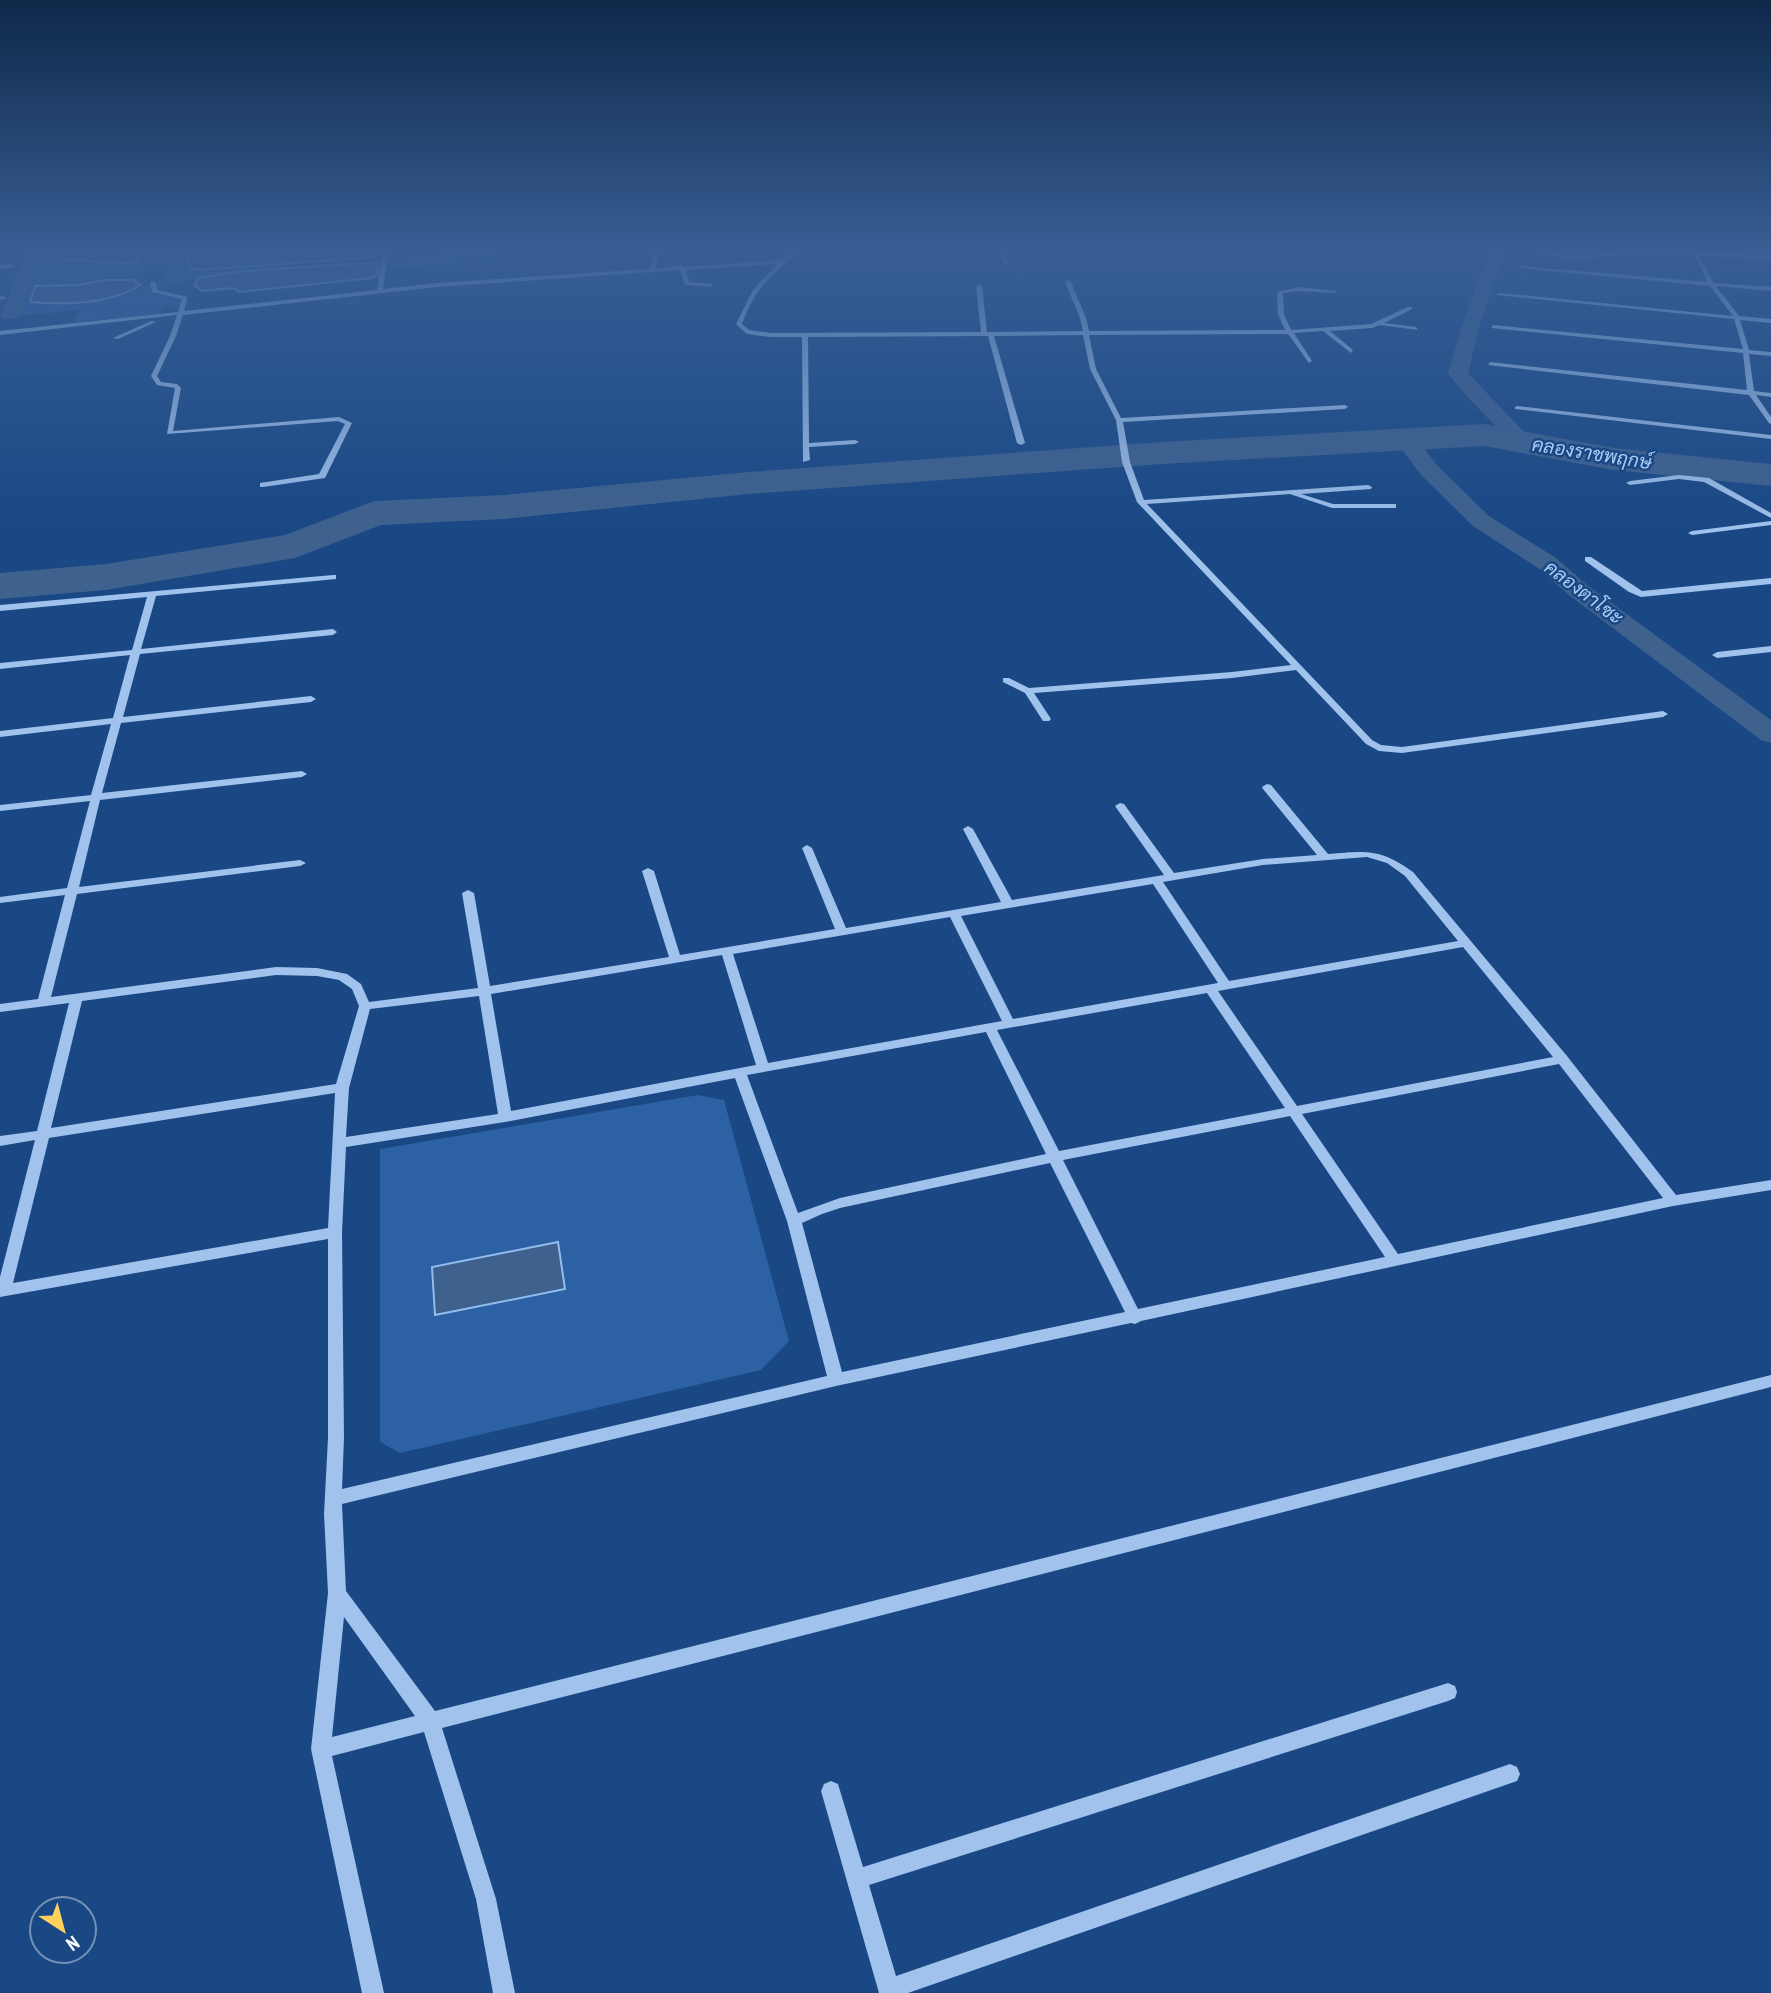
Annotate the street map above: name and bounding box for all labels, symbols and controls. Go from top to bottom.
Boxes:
water label: คลองราชพฤกษ์ [1531,432,1656,475]
water label: คลองตาโซะ [1540,555,1629,630]
north arrow [28,1895,98,1965]
text: N [62,1931,84,1956]

